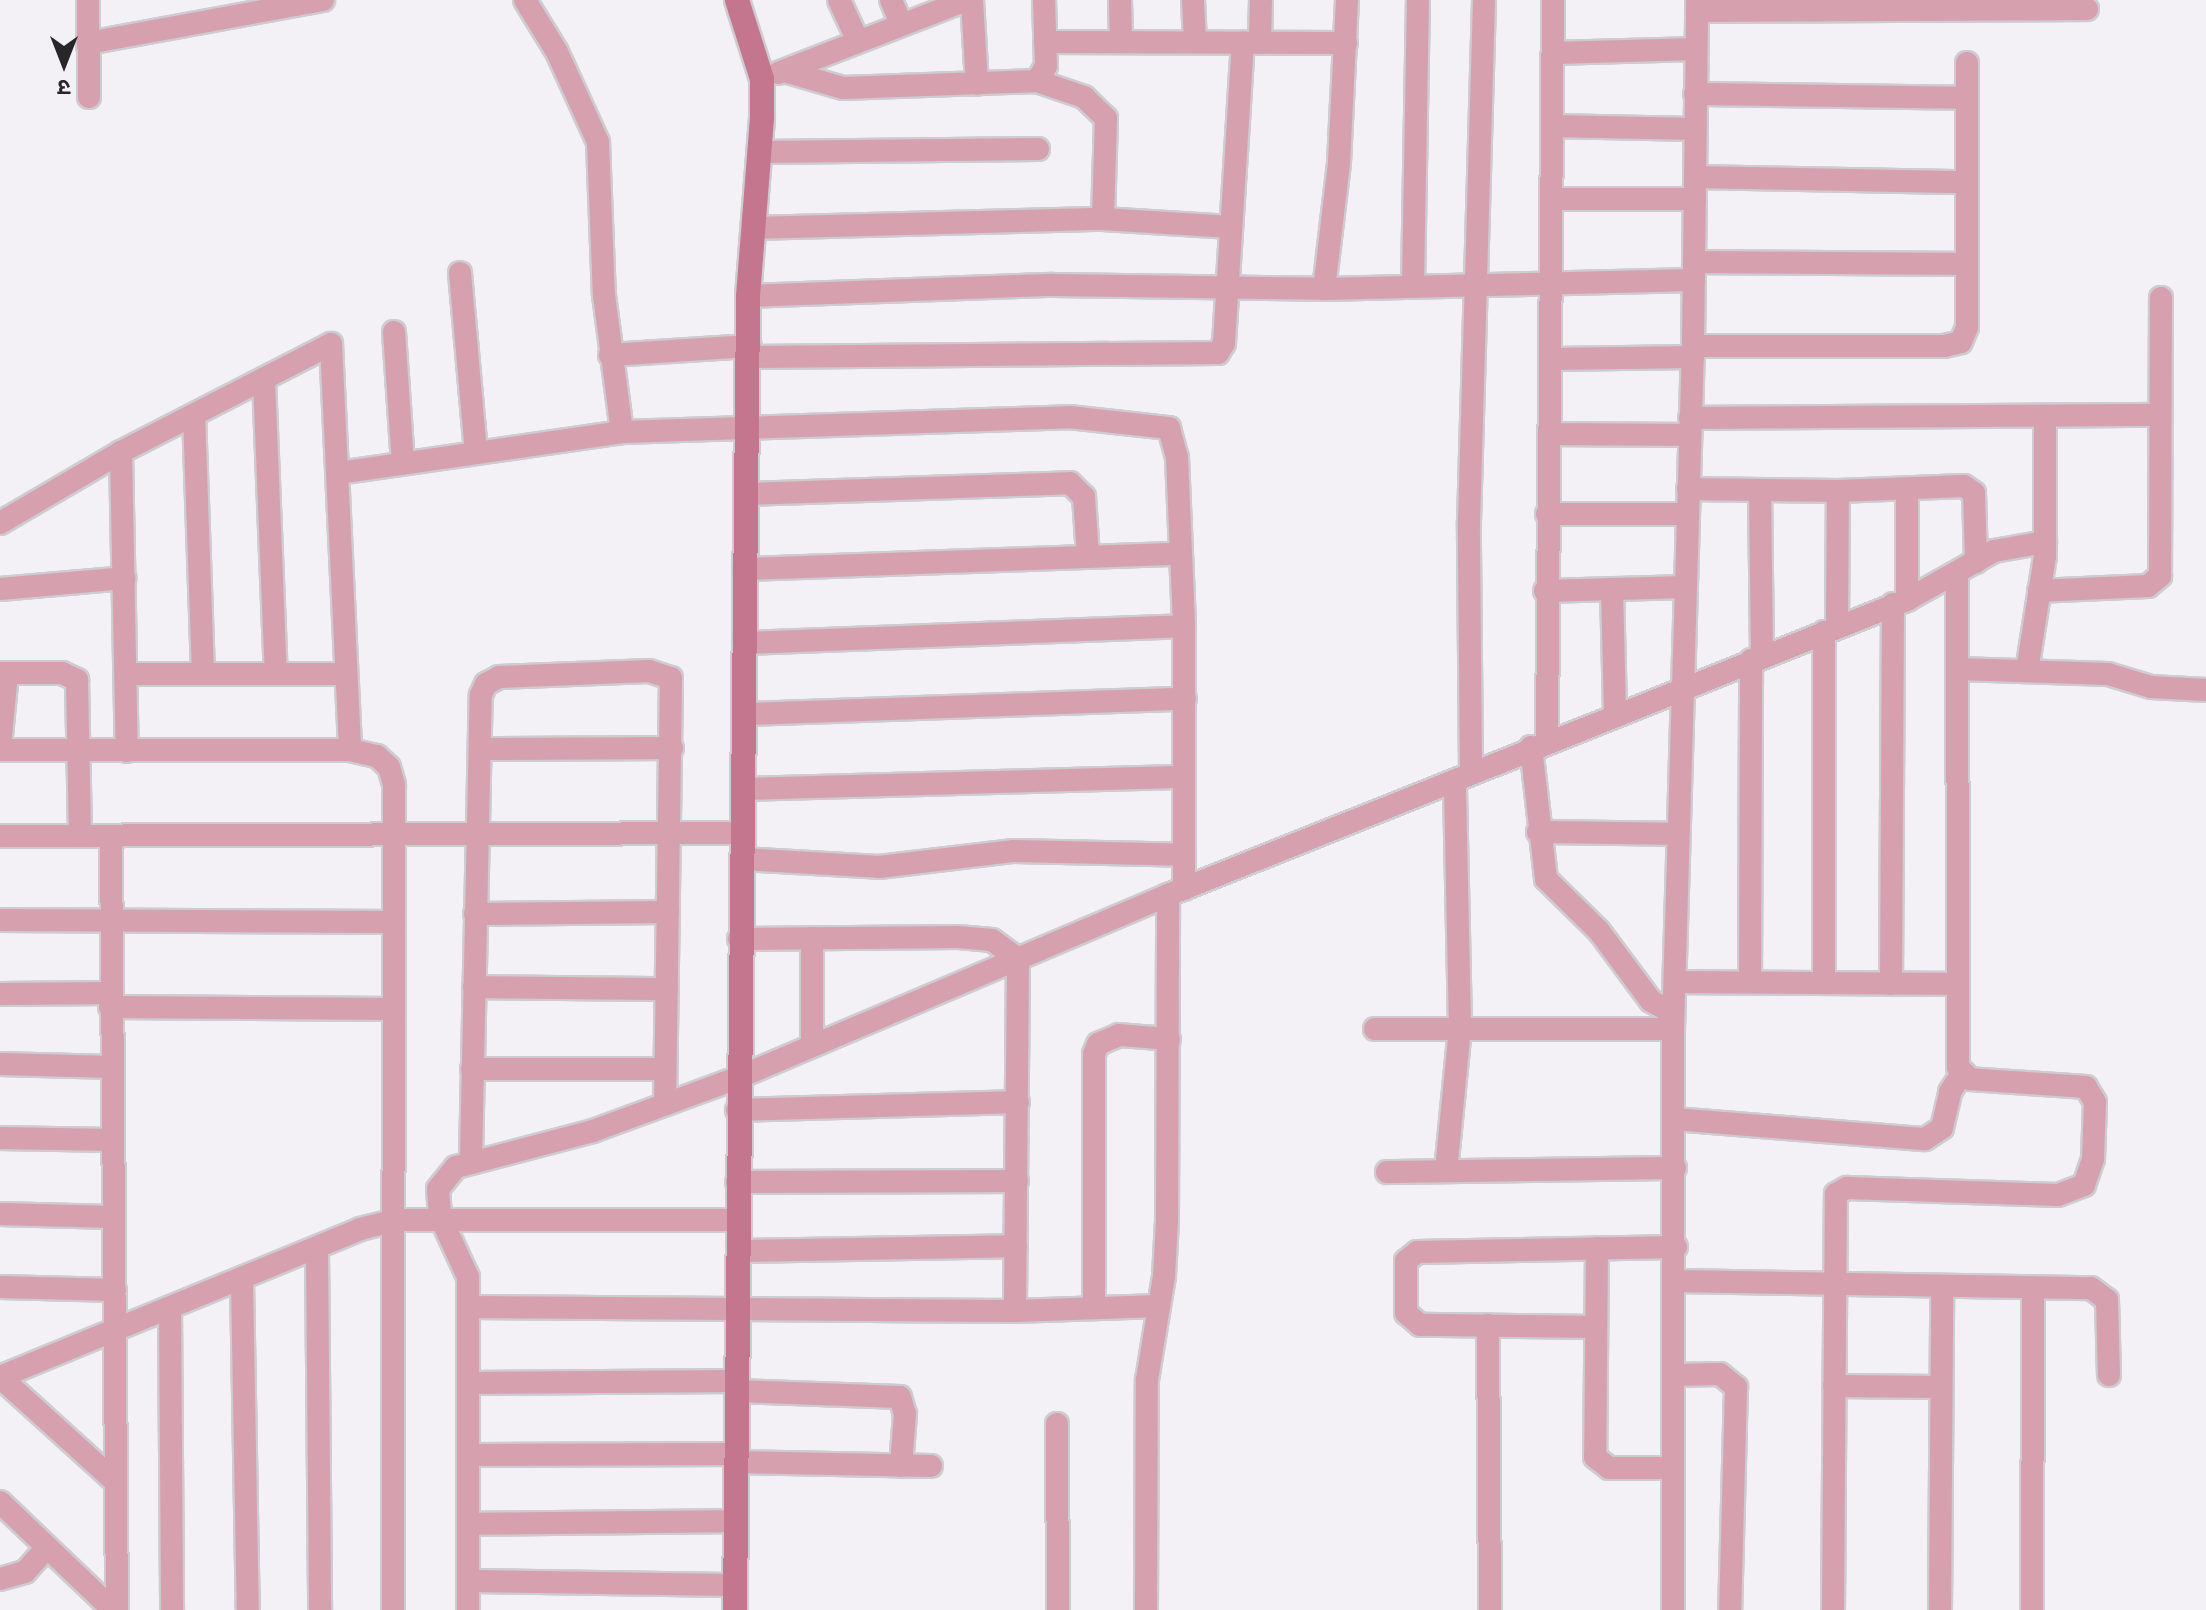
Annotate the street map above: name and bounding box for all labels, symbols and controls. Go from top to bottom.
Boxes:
north arrow [24,24,104,104]
text: उ [58,74,70,103]

